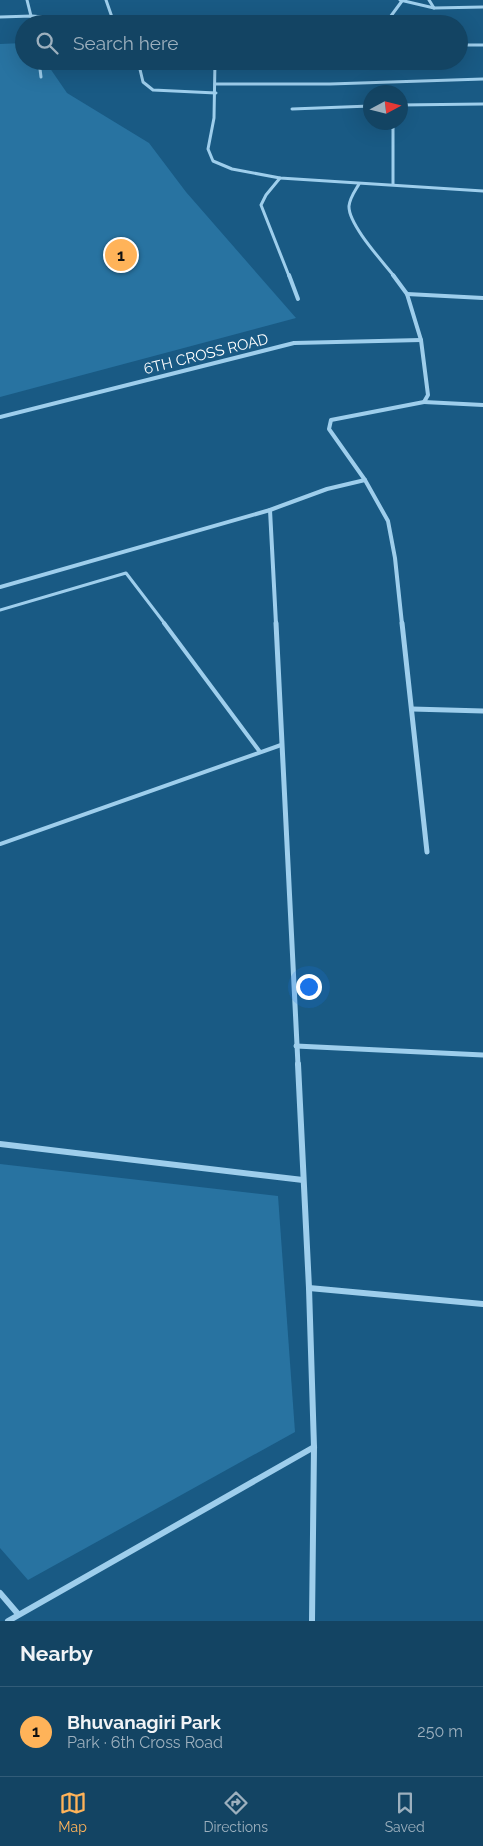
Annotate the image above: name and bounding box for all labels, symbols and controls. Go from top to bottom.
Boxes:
search box [15,15,468,70]
icon: search [33,29,61,57]
text: Search here [73,32,179,54]
north arrow [363,85,408,130]
pin: 1 [105,236,137,274]
street label: 6TH CROSS ROAD [142,330,271,378]
your location [296,974,322,1000]
text: Nearby [20,1641,93,1666]
text: Bhuvanagiri Park [67,1711,221,1733]
text: 1 [32,1722,40,1741]
text: 250 m [417,1722,463,1741]
text: Park · 6th Cross Road [67,1733,223,1752]
tab: Map [58,1789,87,1835]
tab: Directions [203,1789,268,1835]
tab: Saved [385,1789,425,1835]

